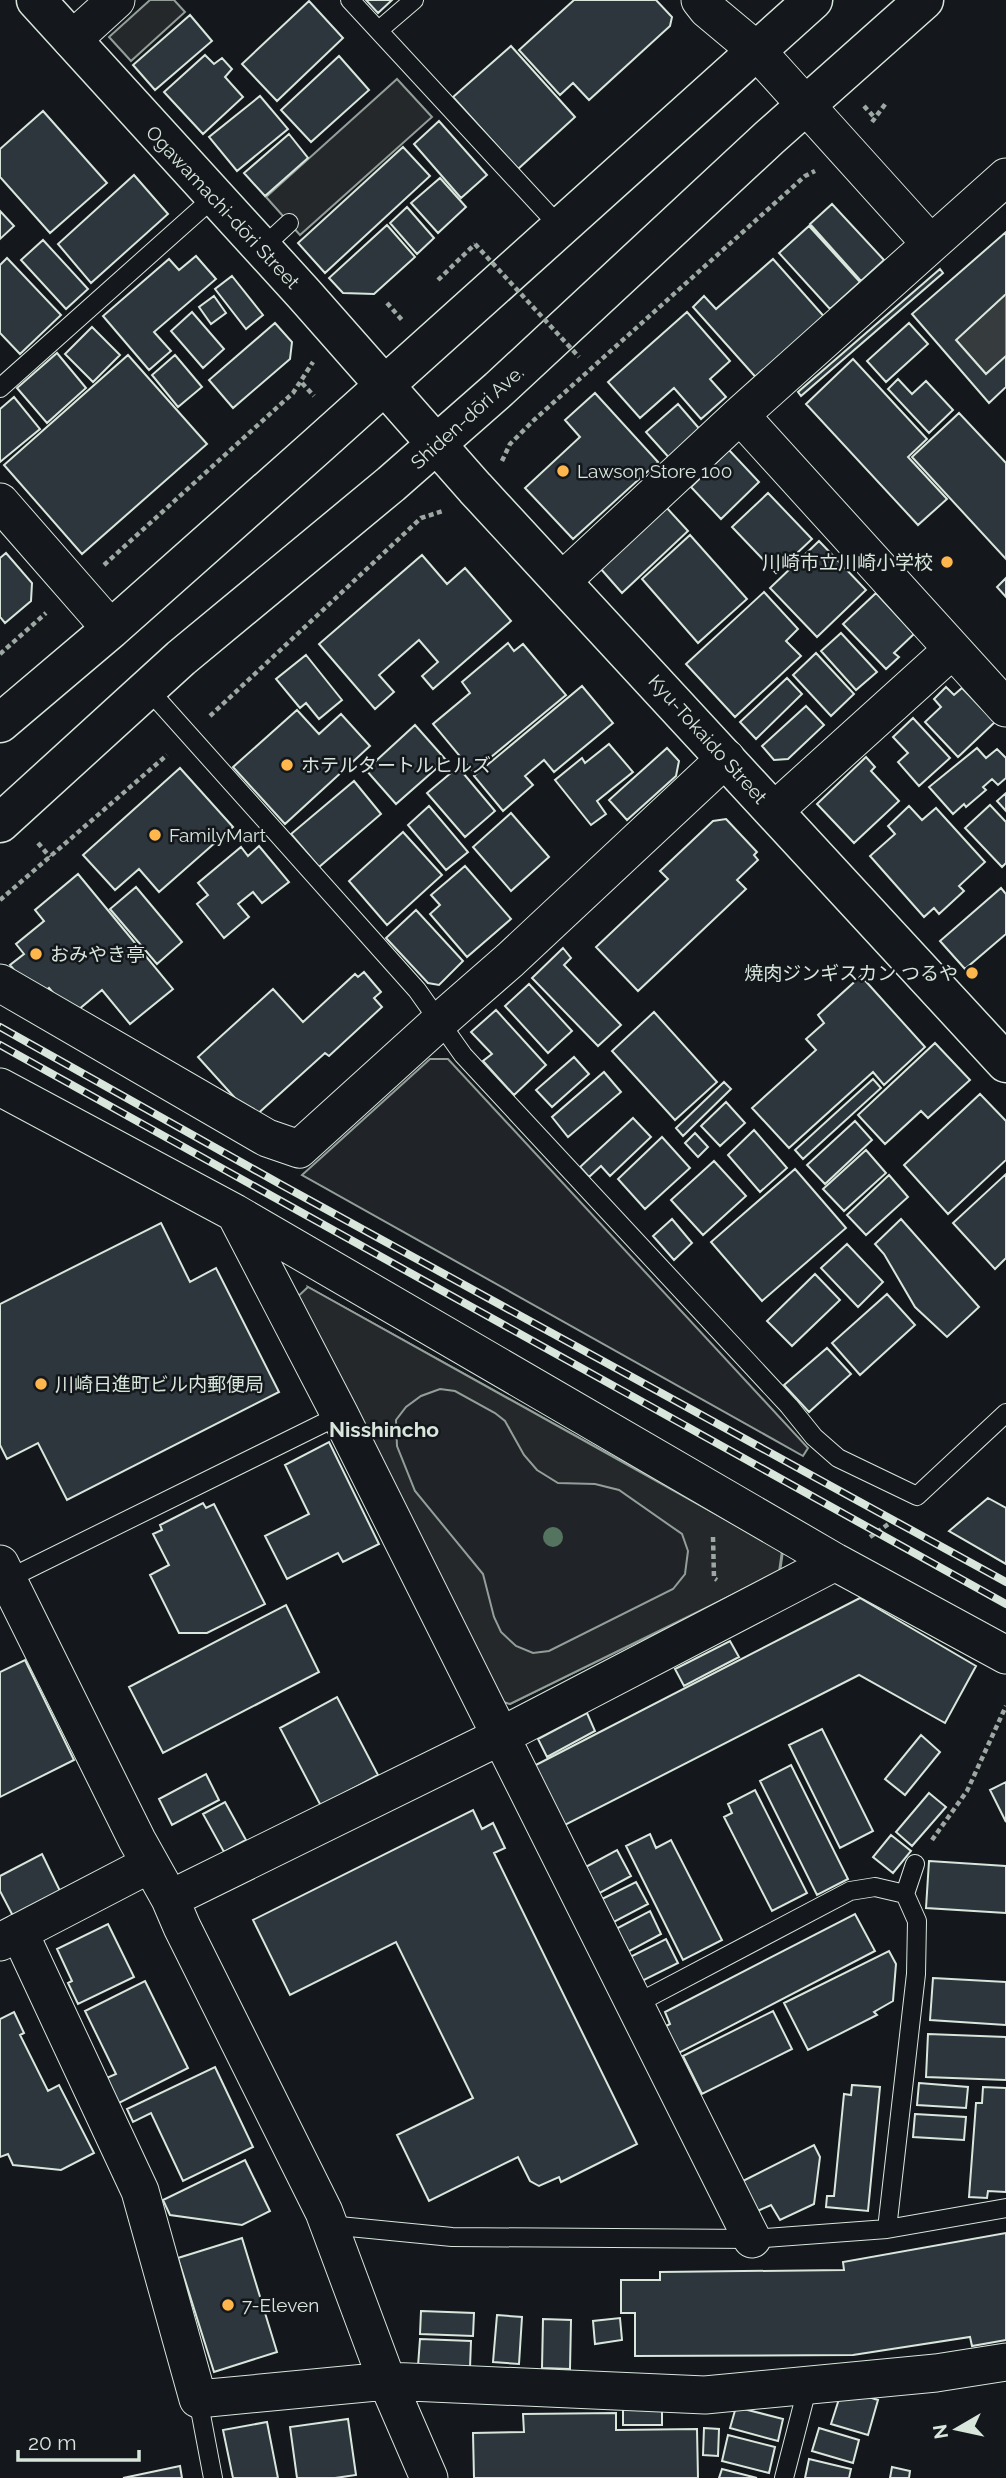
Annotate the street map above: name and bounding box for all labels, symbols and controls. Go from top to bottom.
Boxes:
street label: Ogawamachi-dōri Street [142,121,305,293]
street label: Shiden-dōri Ave. [406,361,528,473]
place label: Lawson Store 100 [577,460,732,482]
marker: Lawson Store 100 [555,463,571,479]
place label: 川崎市立川崎小学校 [762,551,933,573]
marker: 川崎市立川崎小学校 [939,554,955,570]
street label: Kyu-Tokaido Street [644,670,772,808]
place label: ホテルタートルヒルズ [301,754,491,776]
marker: ホテルタートルヒルズ [279,757,295,773]
place label: FamilyMart [169,824,267,846]
marker: FamilyMart [147,827,163,843]
place label: おみやき亭 [50,943,145,965]
marker: おみやき亭 [28,946,44,962]
place label: 焼肉ジンギスカン つるや [744,962,958,984]
marker: 焼肉ジンギスカン つるや [964,965,980,981]
place label: 川崎日進町ビル内郵便局 [55,1373,264,1395]
marker: 川崎日進町ビル内郵便局 [33,1376,49,1392]
district label: Nisshincho [329,1417,439,1442]
place label: 7-Eleven [242,2294,319,2316]
marker: 7-Eleven [220,2297,236,2313]
north arrow [922,2394,992,2464]
scale bar [18,2418,138,2462]
text: N [928,2423,952,2441]
text: 20 m [28,2430,76,2455]

